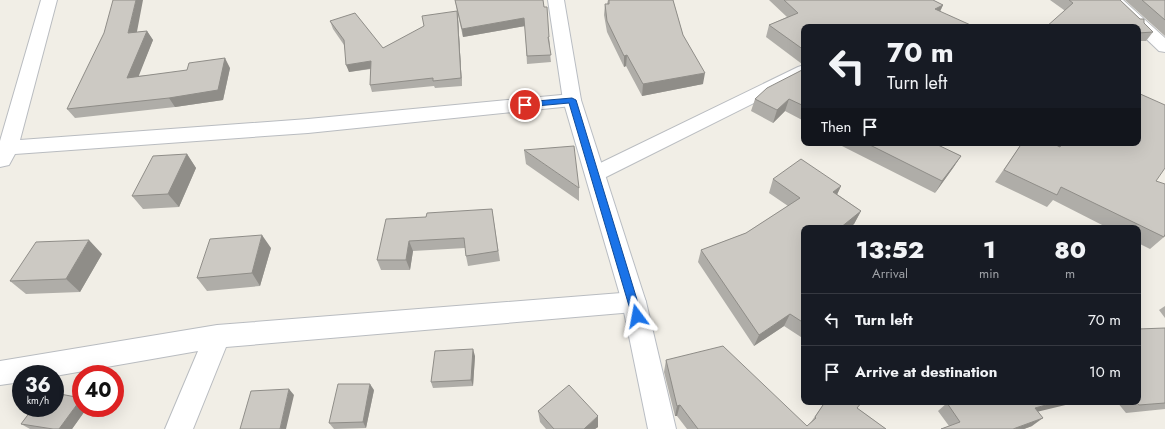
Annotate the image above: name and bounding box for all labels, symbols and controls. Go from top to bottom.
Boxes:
text: 70 m [887,32,954,73]
icon: left [821,40,873,92]
text: Turn left [887,70,947,96]
pin [508,88,542,122]
icon: arrive [514,94,536,116]
text: Then [821,116,851,138]
icon: arrive [859,116,881,138]
text: 13:52 [856,232,924,267]
text: 1 [983,232,996,267]
text: 80 [1054,232,1086,267]
text: Arrival [872,264,908,283]
text: min [979,264,999,283]
text: m [1065,264,1075,283]
position arrow [616,295,658,337]
icon: left [821,309,843,331]
text: Turn left [855,309,913,331]
text: 70 m [1088,309,1121,331]
icon: arrive [821,361,843,383]
text: Arrive at destination [855,361,997,383]
text: 10 m [1089,361,1121,383]
speed limit sign: 40 [72,365,124,417]
text: 36 [25,371,51,400]
text: km/h [27,393,49,408]

